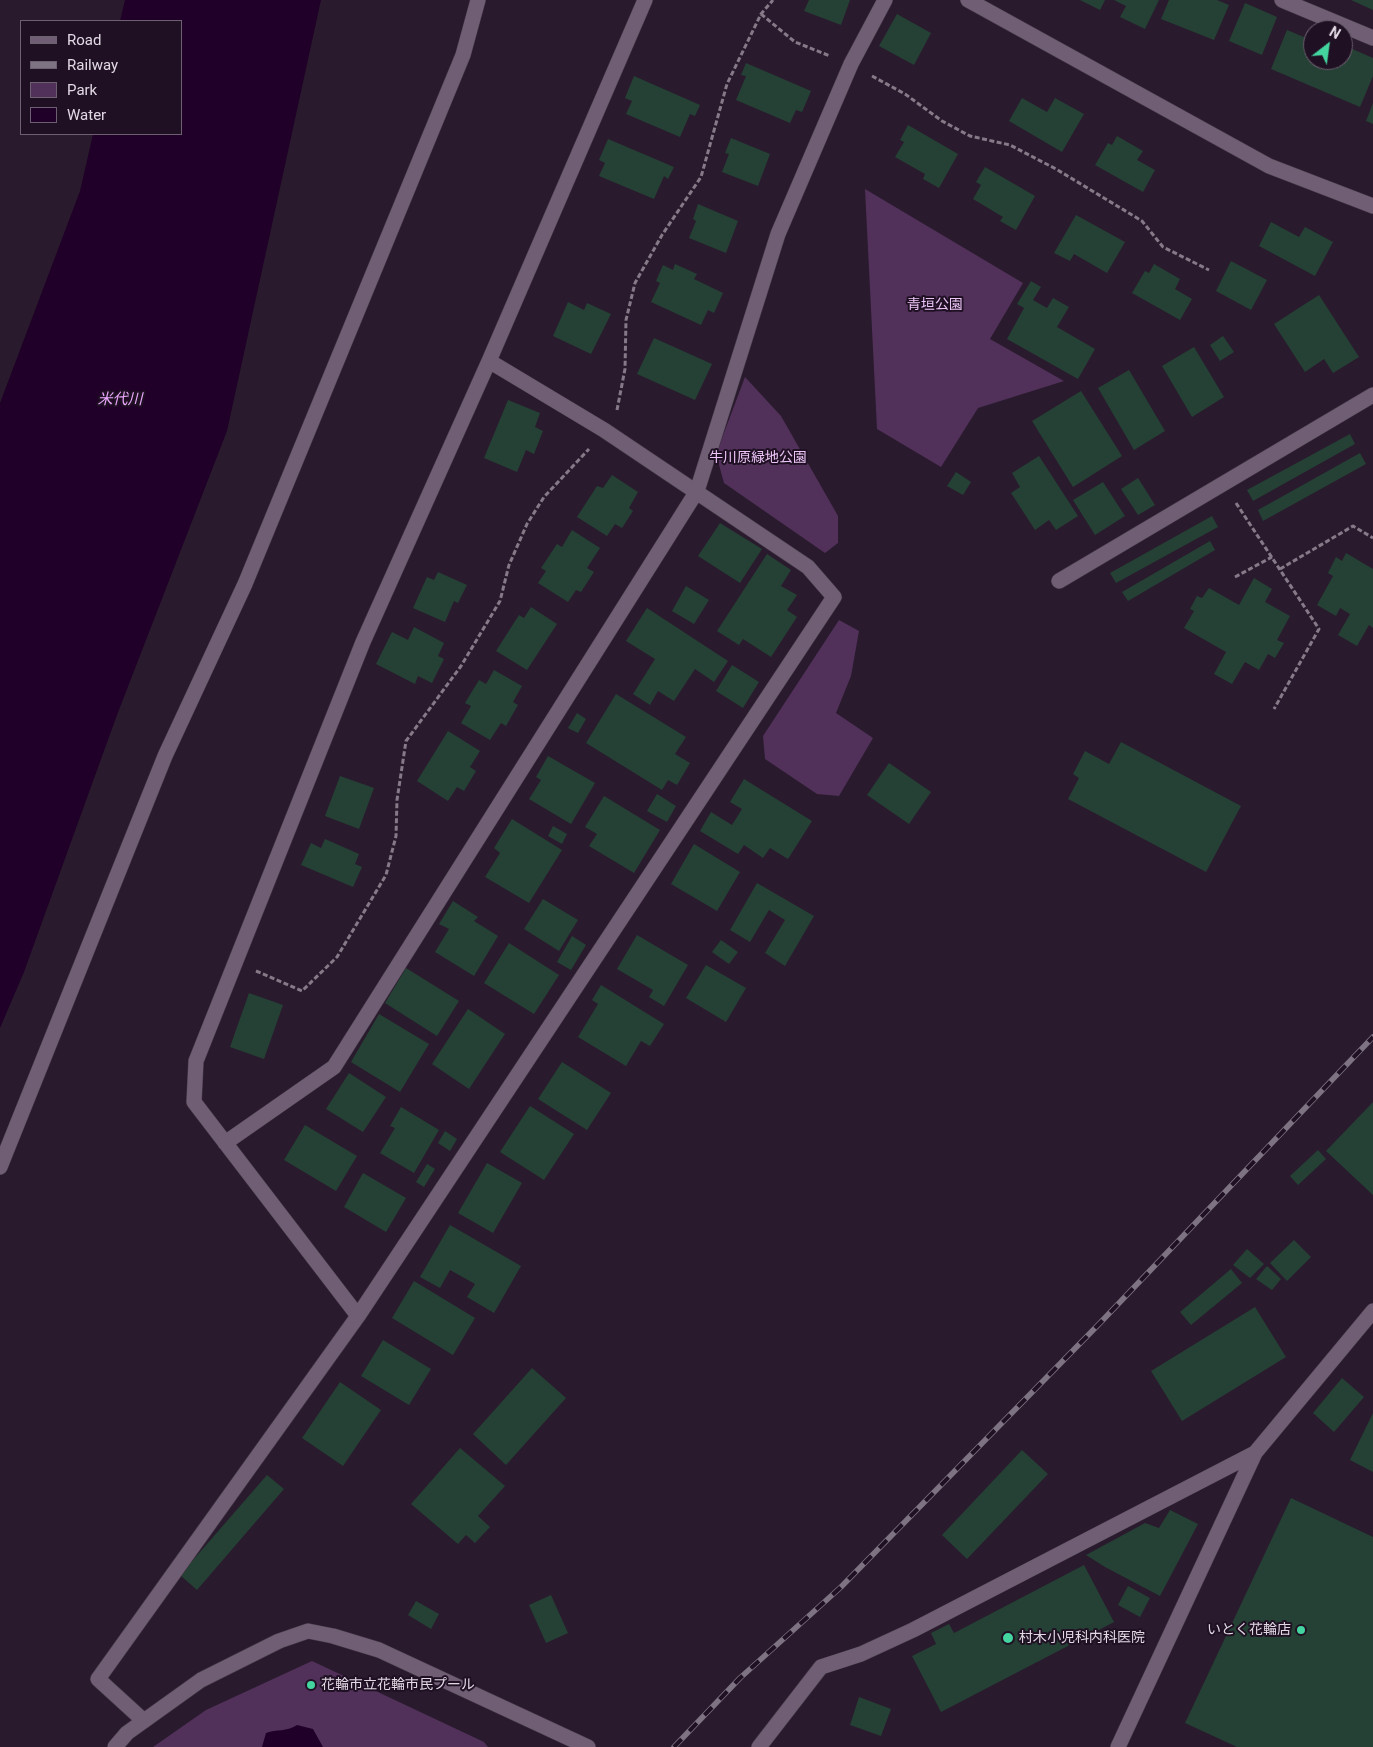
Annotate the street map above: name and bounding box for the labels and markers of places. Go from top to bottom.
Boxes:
place label: いとく花輪店 [1207,1622,1291,1638]
marker: いとく花輪店 [1295,1624,1307,1636]
place label: 村木小児科内科医院 [1019,1630,1145,1646]
marker: 村木小児科内科医院 [1001,1631,1015,1645]
place label: 花輪市立花輪市民プール [321,1677,475,1693]
marker: 花輪市立花輪市民プール [305,1679,317,1691]

